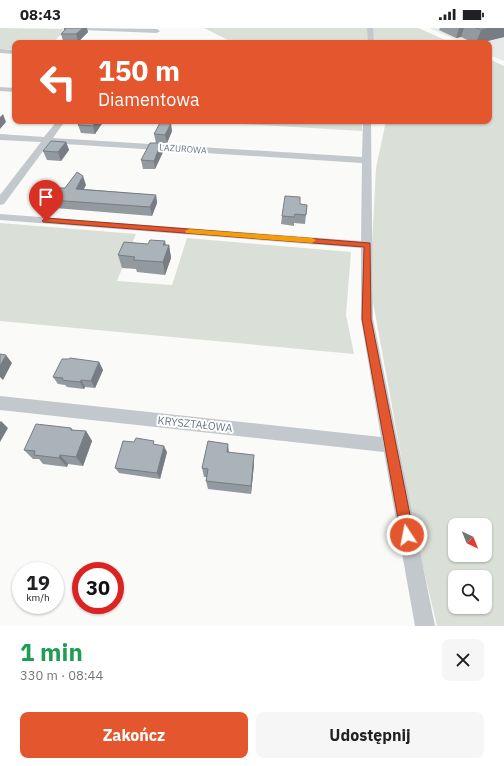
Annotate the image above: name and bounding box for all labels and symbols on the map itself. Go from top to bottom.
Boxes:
street label: LAZUROWA [159,141,207,156]
pin [29,180,63,221]
street label: KRYSZTAŁOWA [157,413,233,435]
position arrow [386,514,428,556]
north arrow [448,518,492,562]
speed limit sign: 30 [72,562,124,614]

